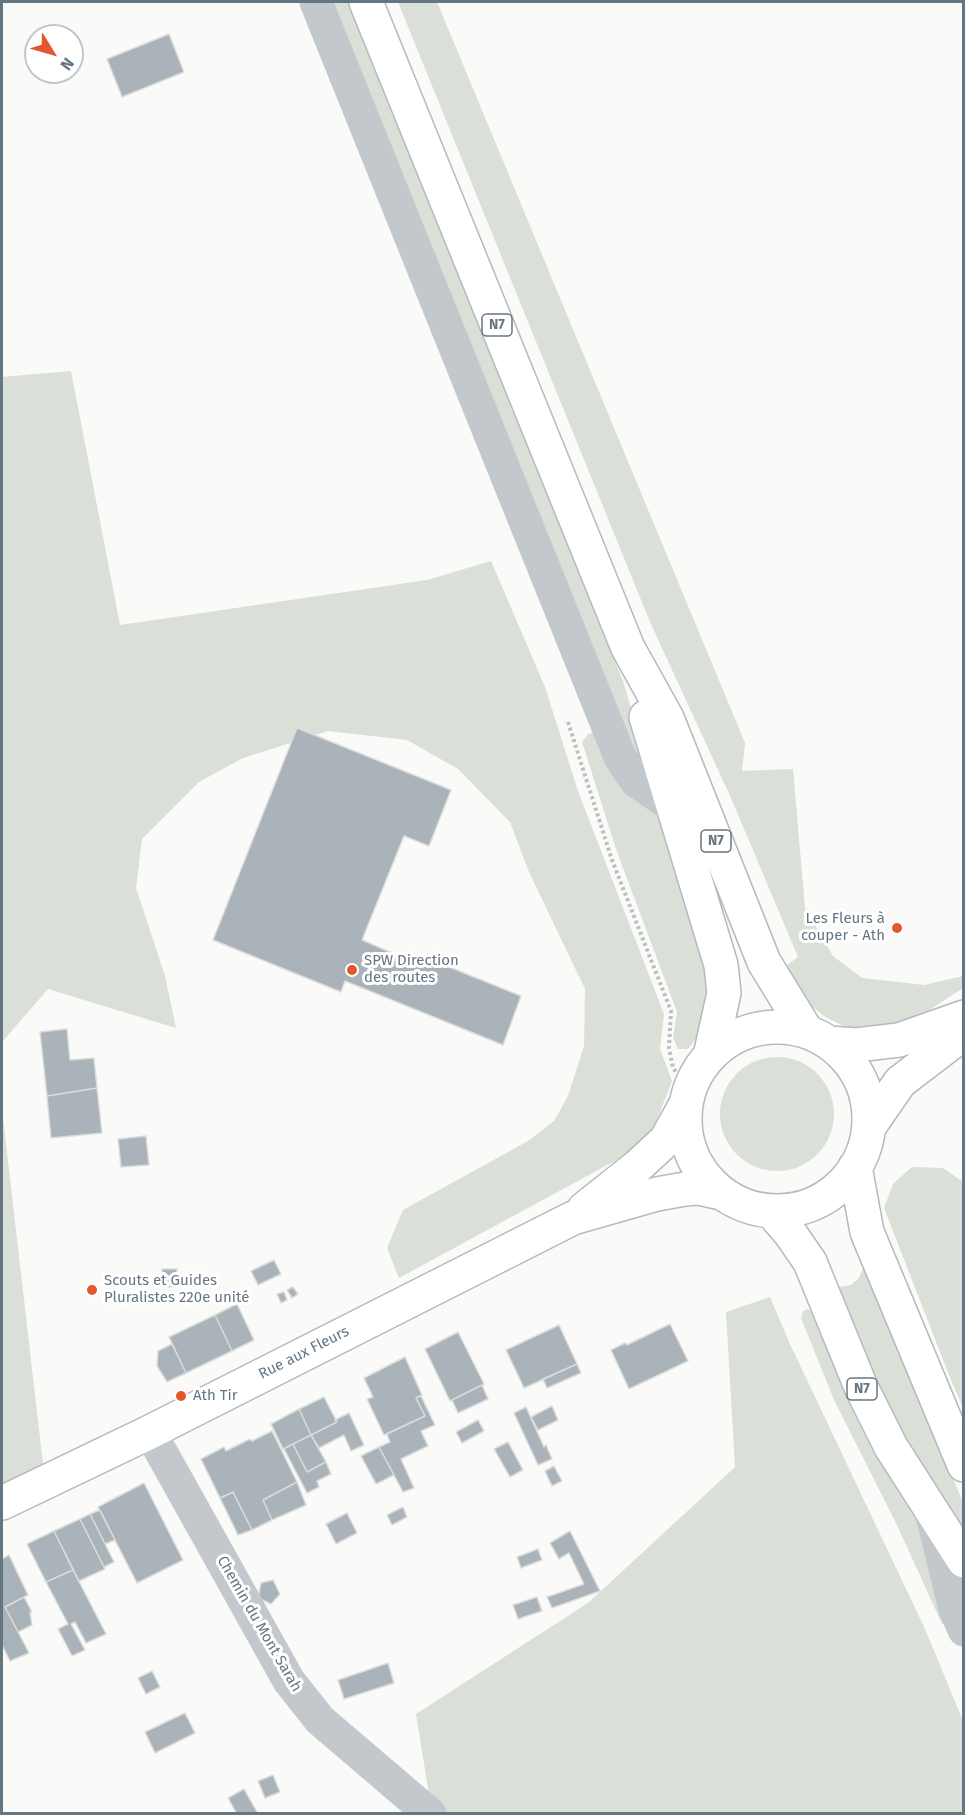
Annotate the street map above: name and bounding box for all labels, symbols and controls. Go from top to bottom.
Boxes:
north arrow [24,24,84,84]
text: N [56,54,78,74]
road number: N7 [482,314,512,336]
road number: N7 [701,830,731,852]
place label: Les Fleurs à couper - Ath [801,910,885,945]
marker: Les Fleurs à couper - Ath [890,921,904,935]
place label: SPW Direction des routes [364,952,459,987]
marker: SPW Direction des routes [345,963,359,977]
place label: Scouts et Guides Pluralistes 220e unité [104,1272,249,1307]
marker: Scouts et Guides Pluralistes 220e unité [85,1283,99,1297]
street label: Rue aux Fleurs [256,1322,352,1384]
road number: N7 [847,1378,877,1400]
place label: Ath Tir [193,1387,238,1405]
marker: Ath Tir [174,1389,188,1403]
street label: Chemin du Mont Sarah [213,1553,305,1695]

